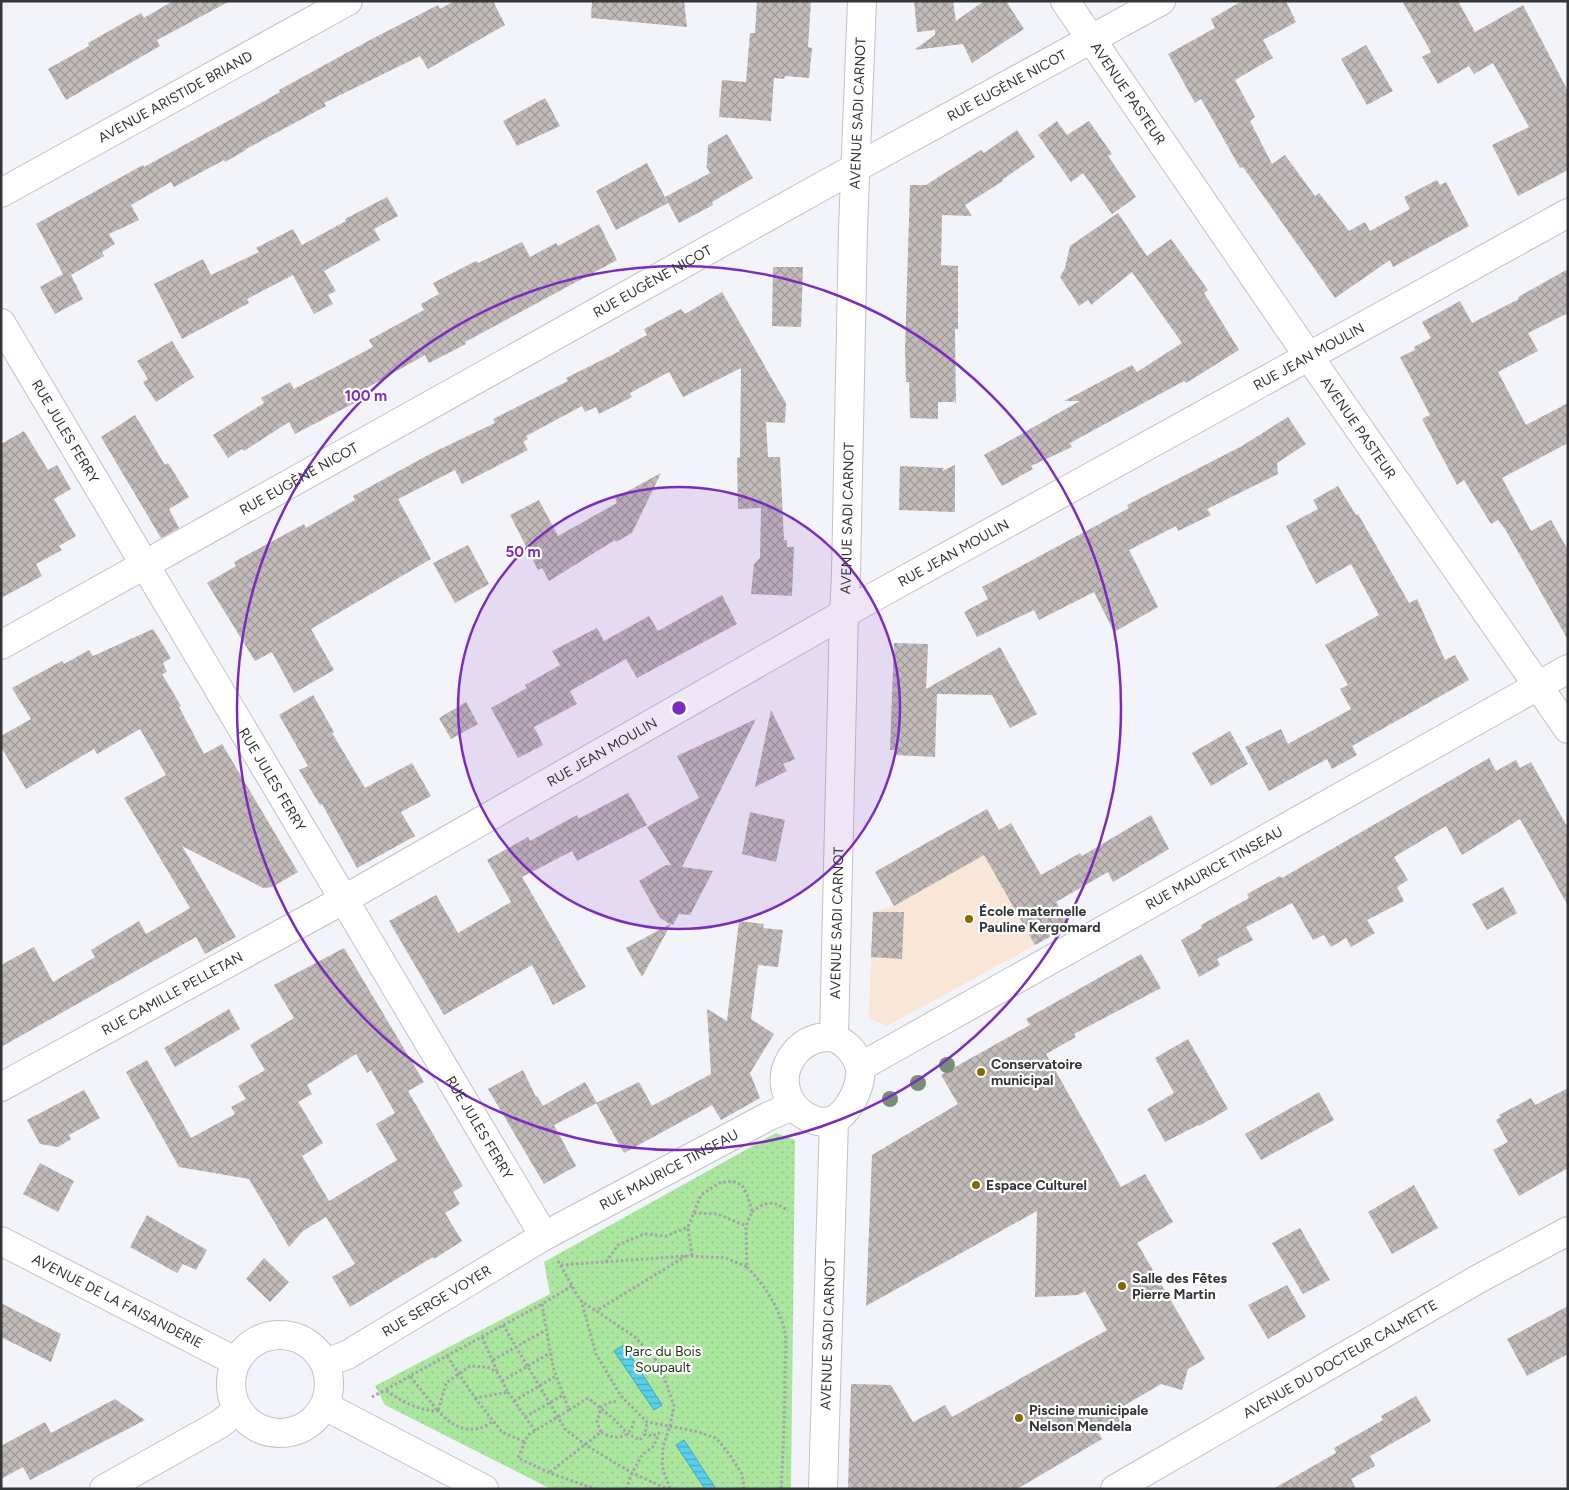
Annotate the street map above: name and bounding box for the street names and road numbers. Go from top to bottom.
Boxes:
street label: AVENUE SADI CARNOT [847,37,870,190]
street label: AVENUE PASTEUR [1087,39,1169,148]
street label: RUE EUGÈNE NICOT [944,46,1070,125]
street label: AVENUE ARISTIDE BRIAND [95,48,256,147]
street label: RUE EUGÈNE NICOT [590,241,715,322]
street label: RUE JEAN MOULIN [1250,319,1367,394]
street label: AVENUE PASTEUR [1317,374,1400,483]
street label: RUE JULES FERRY [28,377,102,487]
street label: RUE EUGÈNE NICOT [237,439,362,519]
street label: AVENUE SADI CARNOT [837,442,858,595]
street label: RUE JEAN MOULIN [895,516,1012,591]
street label: RUE JEAN MOULIN [544,714,660,791]
street label: RUE JULES FERRY [235,725,310,835]
street label: RUE MAURICE TINSEAU [1143,823,1286,914]
street label: AVENUE SADI CARNOT [827,847,847,999]
street label: RUE CAMILLE PELLETAN [99,948,246,1039]
street label: RUE JULES FERRY [442,1073,517,1183]
street label: RUE MAURICE TINSEAU [597,1126,741,1214]
street label: AVENUE DE LA FAISANDERIE [29,1250,206,1352]
street label: AVENUE SADI CARNOT [817,1258,839,1410]
street label: RUE SERGE VOYER [379,1262,495,1341]
street label: AVENUE DU DOCTEUR CALMETTE [1240,1296,1441,1422]

